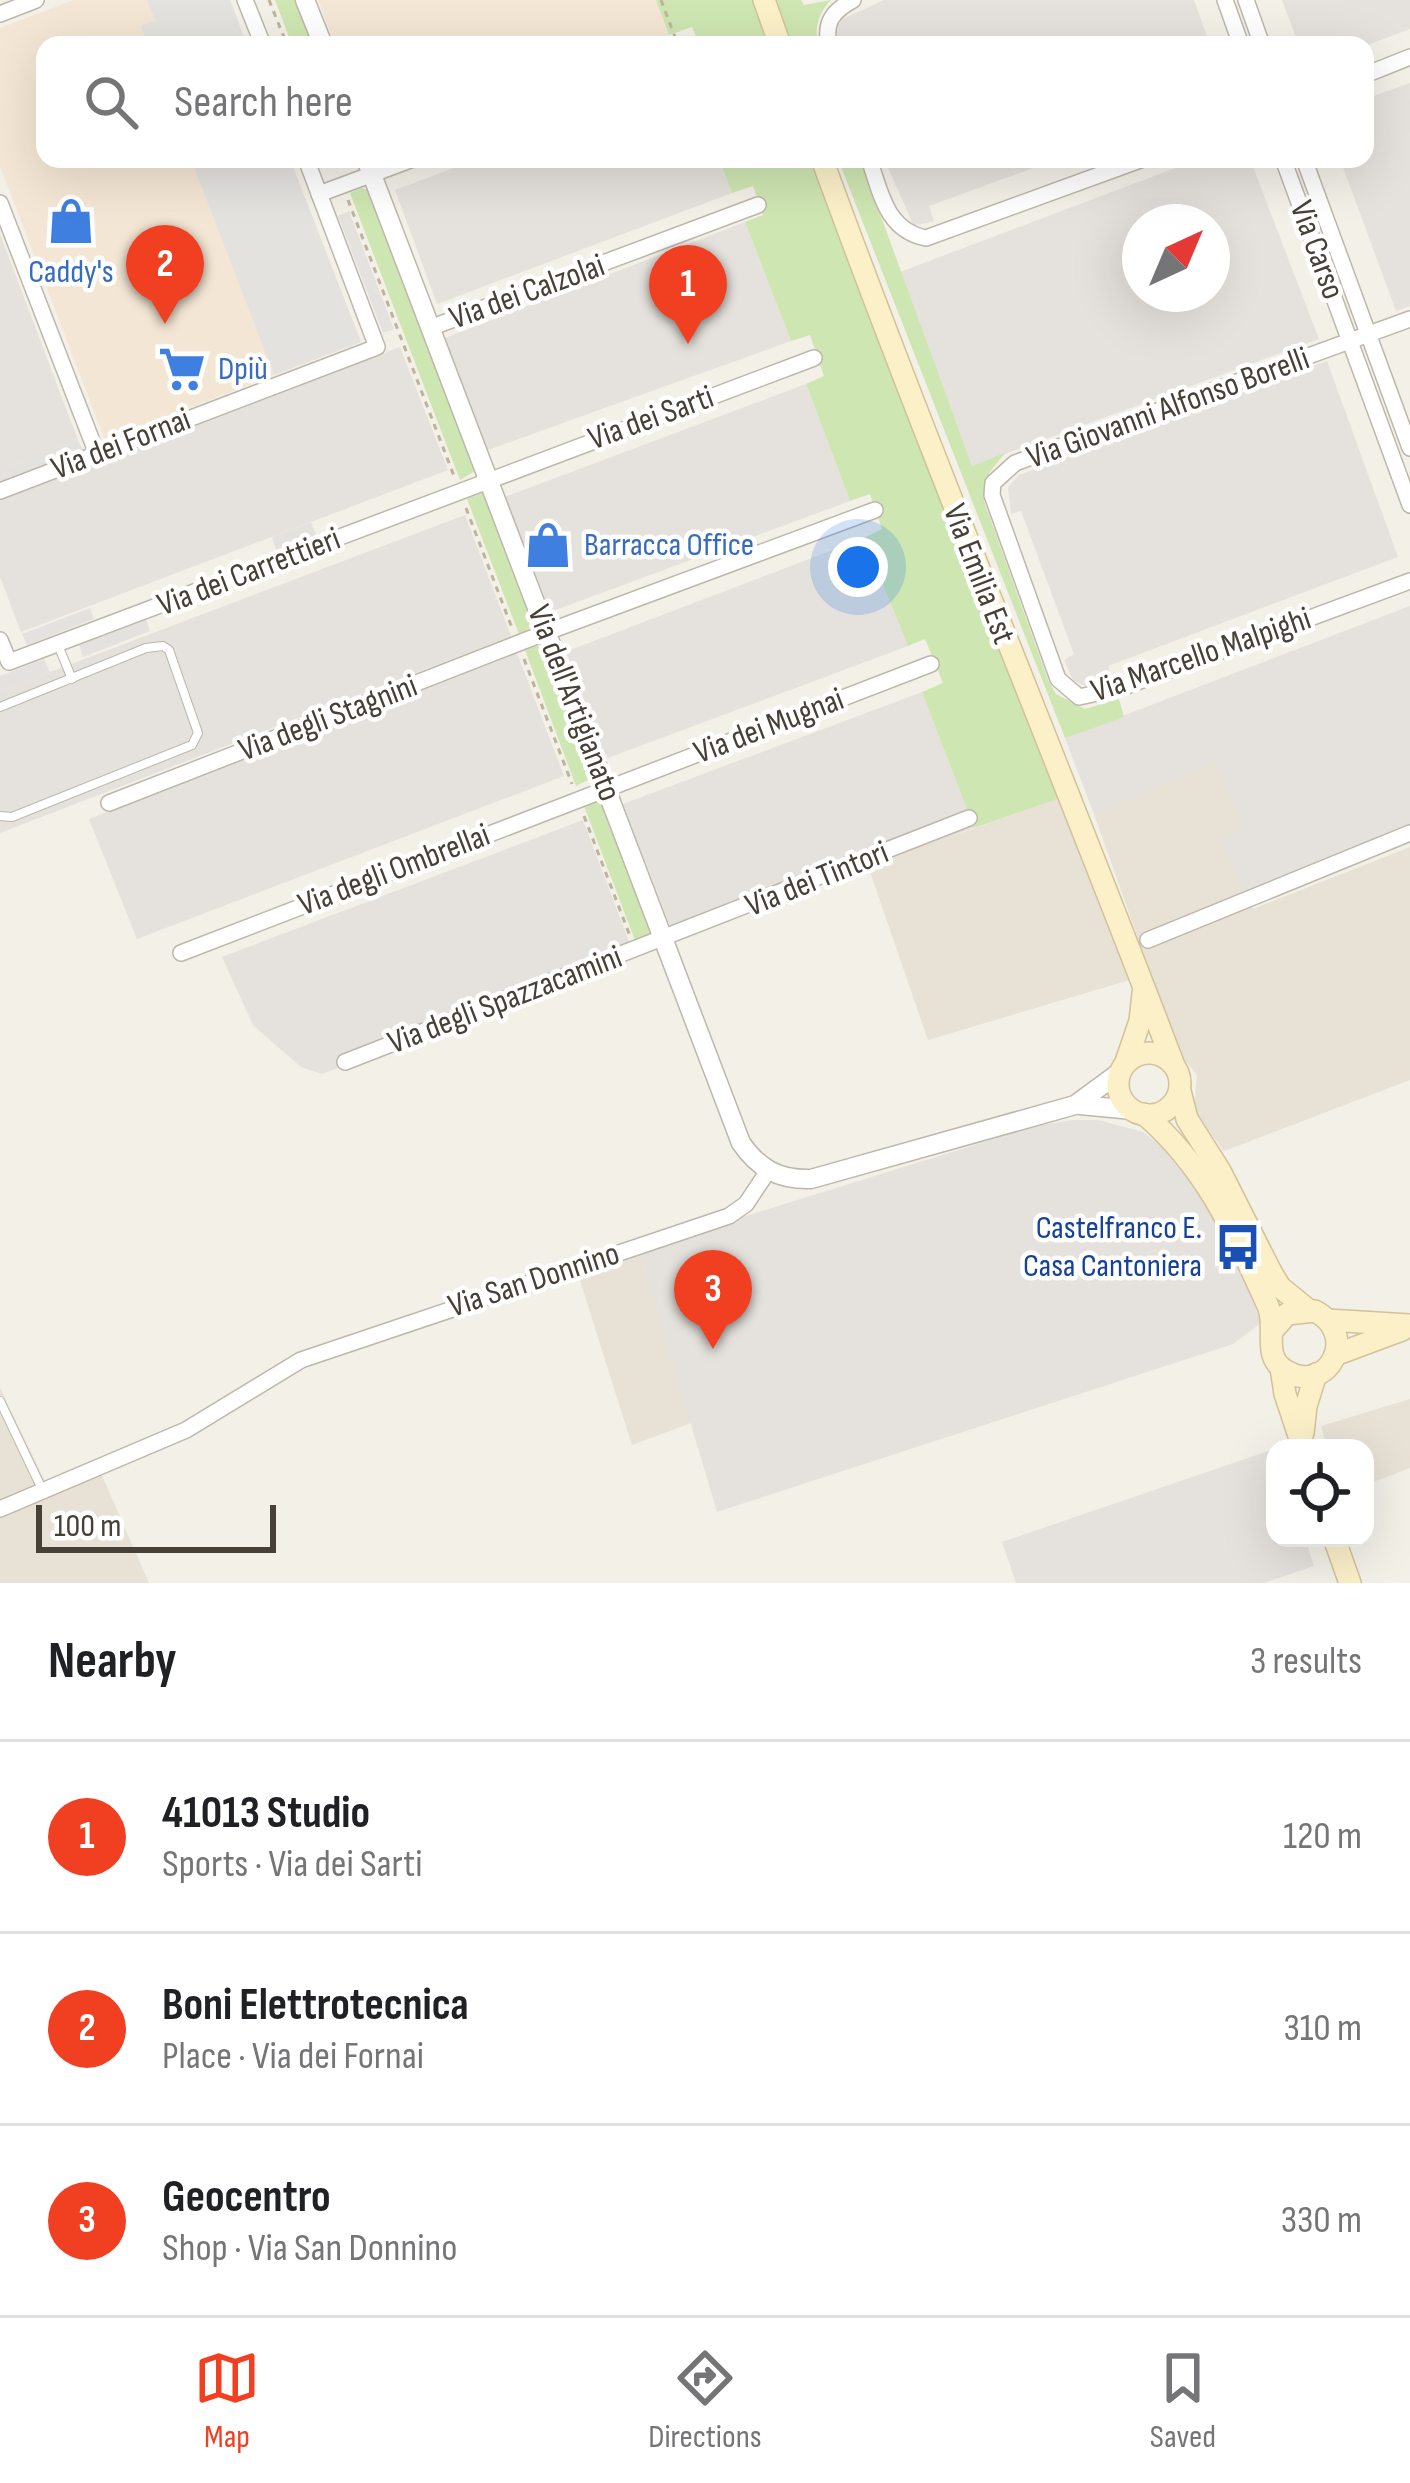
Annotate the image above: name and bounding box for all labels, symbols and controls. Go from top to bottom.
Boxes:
search box [36,36,1374,168]
icon: search [78,69,144,135]
text: Search here [174,75,353,130]
street label: Via Carso [1281,195,1353,305]
shop icon: Caddy's [46,196,96,246]
north arrow [1122,204,1230,312]
pin: 2 [126,225,204,324]
pin: 1 [649,245,727,344]
street label: Via dei Calzolai [444,246,610,338]
place label: Caddy's [28,252,114,292]
street label: Via Giovanni Alfonso Borelli [1021,338,1315,478]
supermarket icon: Dpiù [157,344,207,394]
place label: Dpiù [218,349,268,389]
street label: Via dei Sarti [583,377,719,459]
street label: Via dei Fornai [46,399,196,489]
street label: Via Emilia Est [934,499,1024,649]
street label: Via dei Carrettieri [152,519,346,625]
shop icon: Barracca Office [523,520,573,570]
place label: Barracca Office [584,525,754,565]
your location [828,537,888,597]
street label: Via dell'Artigianato [518,599,630,807]
street label: Via Marcello Malpighi [1086,599,1316,711]
street label: Via degli Stagnini [233,666,423,770]
street label: Via dei Mugnai [689,679,849,773]
street label: Via degli Ombrellai [293,815,495,925]
street label: Via dei Tintori [740,832,894,926]
street label: Via degli Spazzacamini [382,937,628,1063]
place label: Castelfranco E. Casa Cantoniera [1023,1208,1202,1286]
bus stop icon: Castelfranco E. Casa Cantoniera [1213,1222,1263,1272]
street label: Via San Donnino [444,1234,624,1326]
pin: 3 [674,1250,752,1349]
map controls [1266,1439,1374,1547]
button: locate [1266,1439,1374,1547]
scale bar [36,1499,276,1552]
text: 100 m [54,1506,121,1546]
text: Nearby [48,1631,177,1692]
text: 3 results [1250,1638,1362,1685]
text: 41013 Studio [162,1786,370,1841]
text: 1 [79,1813,95,1860]
text: 120 m [1283,1813,1362,1860]
text: Sports · Via dei Sarti [162,1841,422,1888]
text: Boni Elettrotecnica [162,1978,469,2033]
text: 2 [78,2005,96,2052]
text: 310 m [1283,2005,1362,2052]
text: Place · Via dei Fornai [162,2033,424,2080]
text: Geocentro [162,2170,331,2225]
text: 3 [78,2197,96,2244]
text: 330 m [1281,2197,1362,2244]
text: Shop · Via San Donnino [162,2225,457,2272]
tab: Map [194,2345,260,2457]
tab: Directions [648,2345,762,2457]
tab: Saved [1150,2345,1216,2457]

